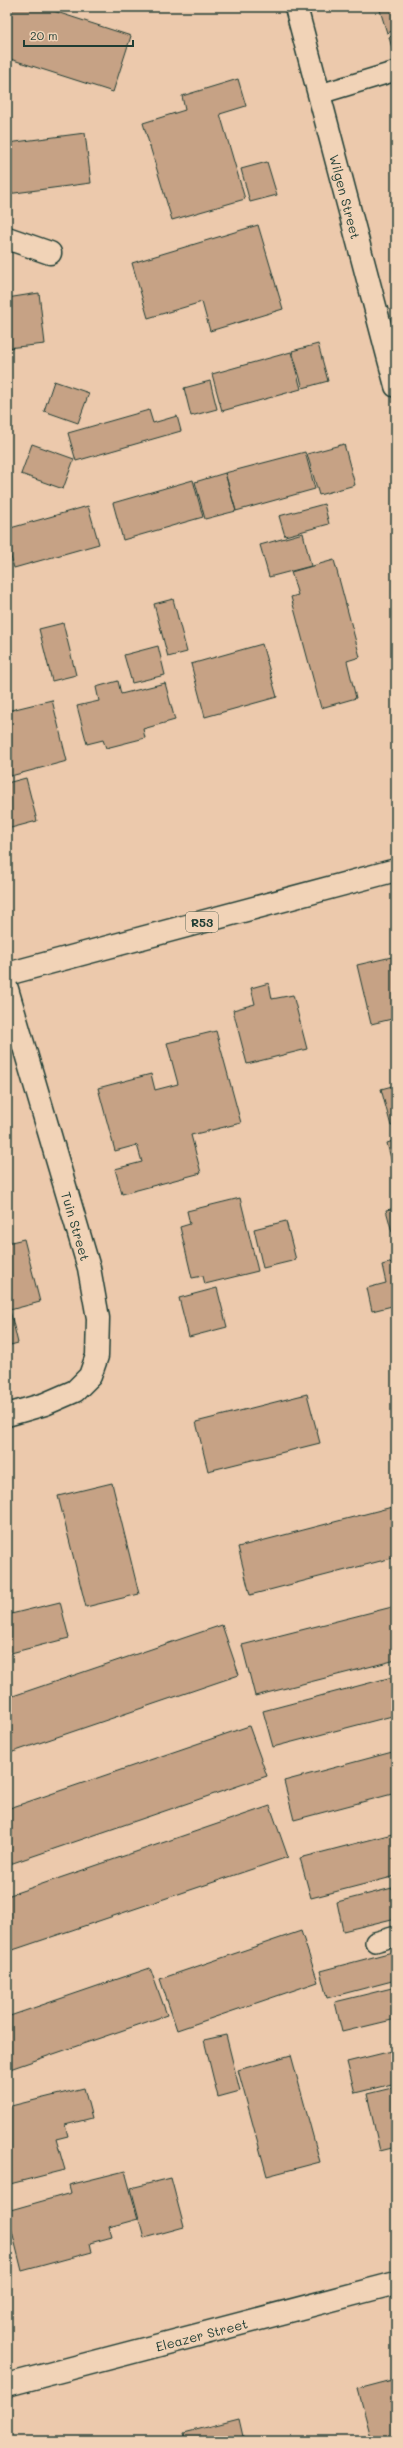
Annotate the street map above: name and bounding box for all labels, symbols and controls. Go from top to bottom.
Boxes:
scale bar [24,22,133,48]
text: 20 m [30,27,58,43]
street label: Wilgen Street [327,152,365,241]
road number: R53 [186,912,218,932]
street label: Tuin Street [58,1189,95,1263]
street label: Eleazer Street [154,2314,249,2354]

